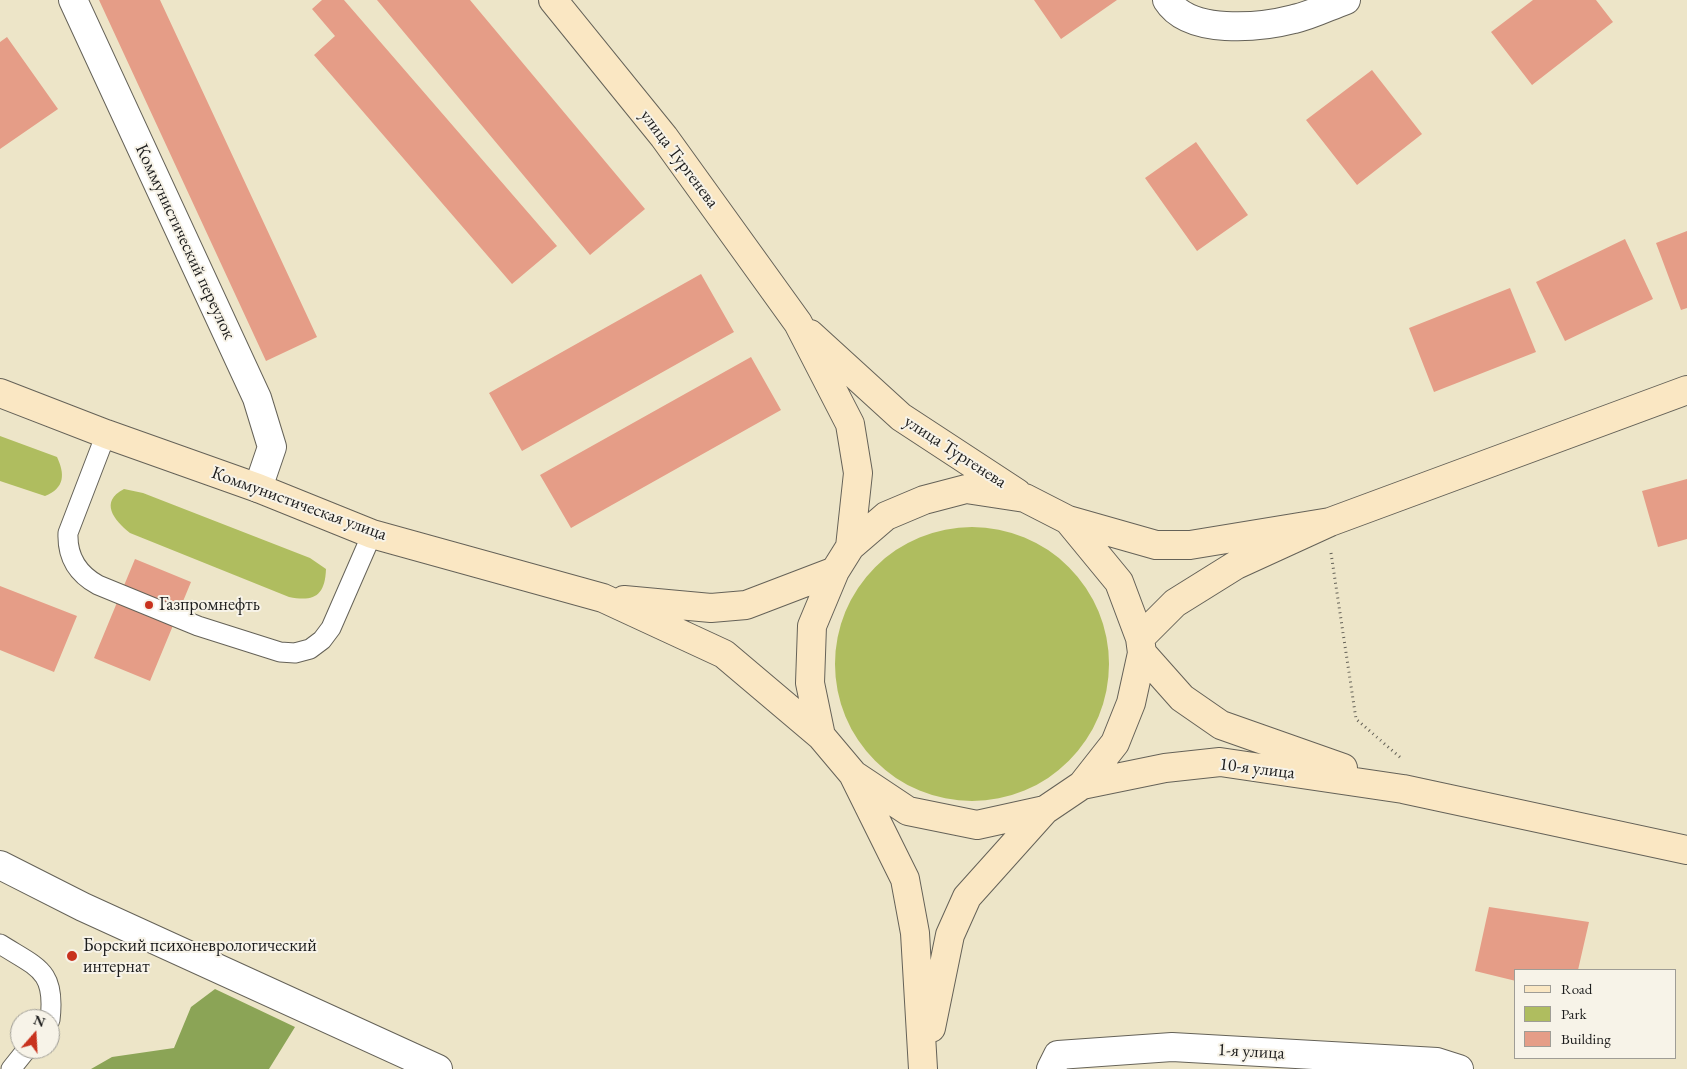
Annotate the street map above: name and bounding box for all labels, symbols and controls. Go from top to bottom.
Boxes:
street label: улица Тургенева [635,105,723,213]
street label: Коммунистический переулок [130,141,240,343]
street label: улица Тургенева [900,411,1010,493]
street label: Коммунистическая улица [208,462,390,546]
place label: Газпромнефть [159,594,260,616]
marker: Газпромнефть [143,599,155,611]
street label: 10-я улица [1218,754,1296,784]
place label: Борский психоневрологический интернат [83,935,317,978]
marker: Борский психоневрологический интернат [65,949,79,963]
legend [1514,969,1677,1059]
text: Road [1561,979,1592,998]
text: Park [1561,1004,1587,1023]
north arrow [10,1009,60,1059]
text: N [31,1010,48,1031]
text: Building [1561,1029,1611,1048]
street label: 1-я улица [1217,1039,1285,1065]

